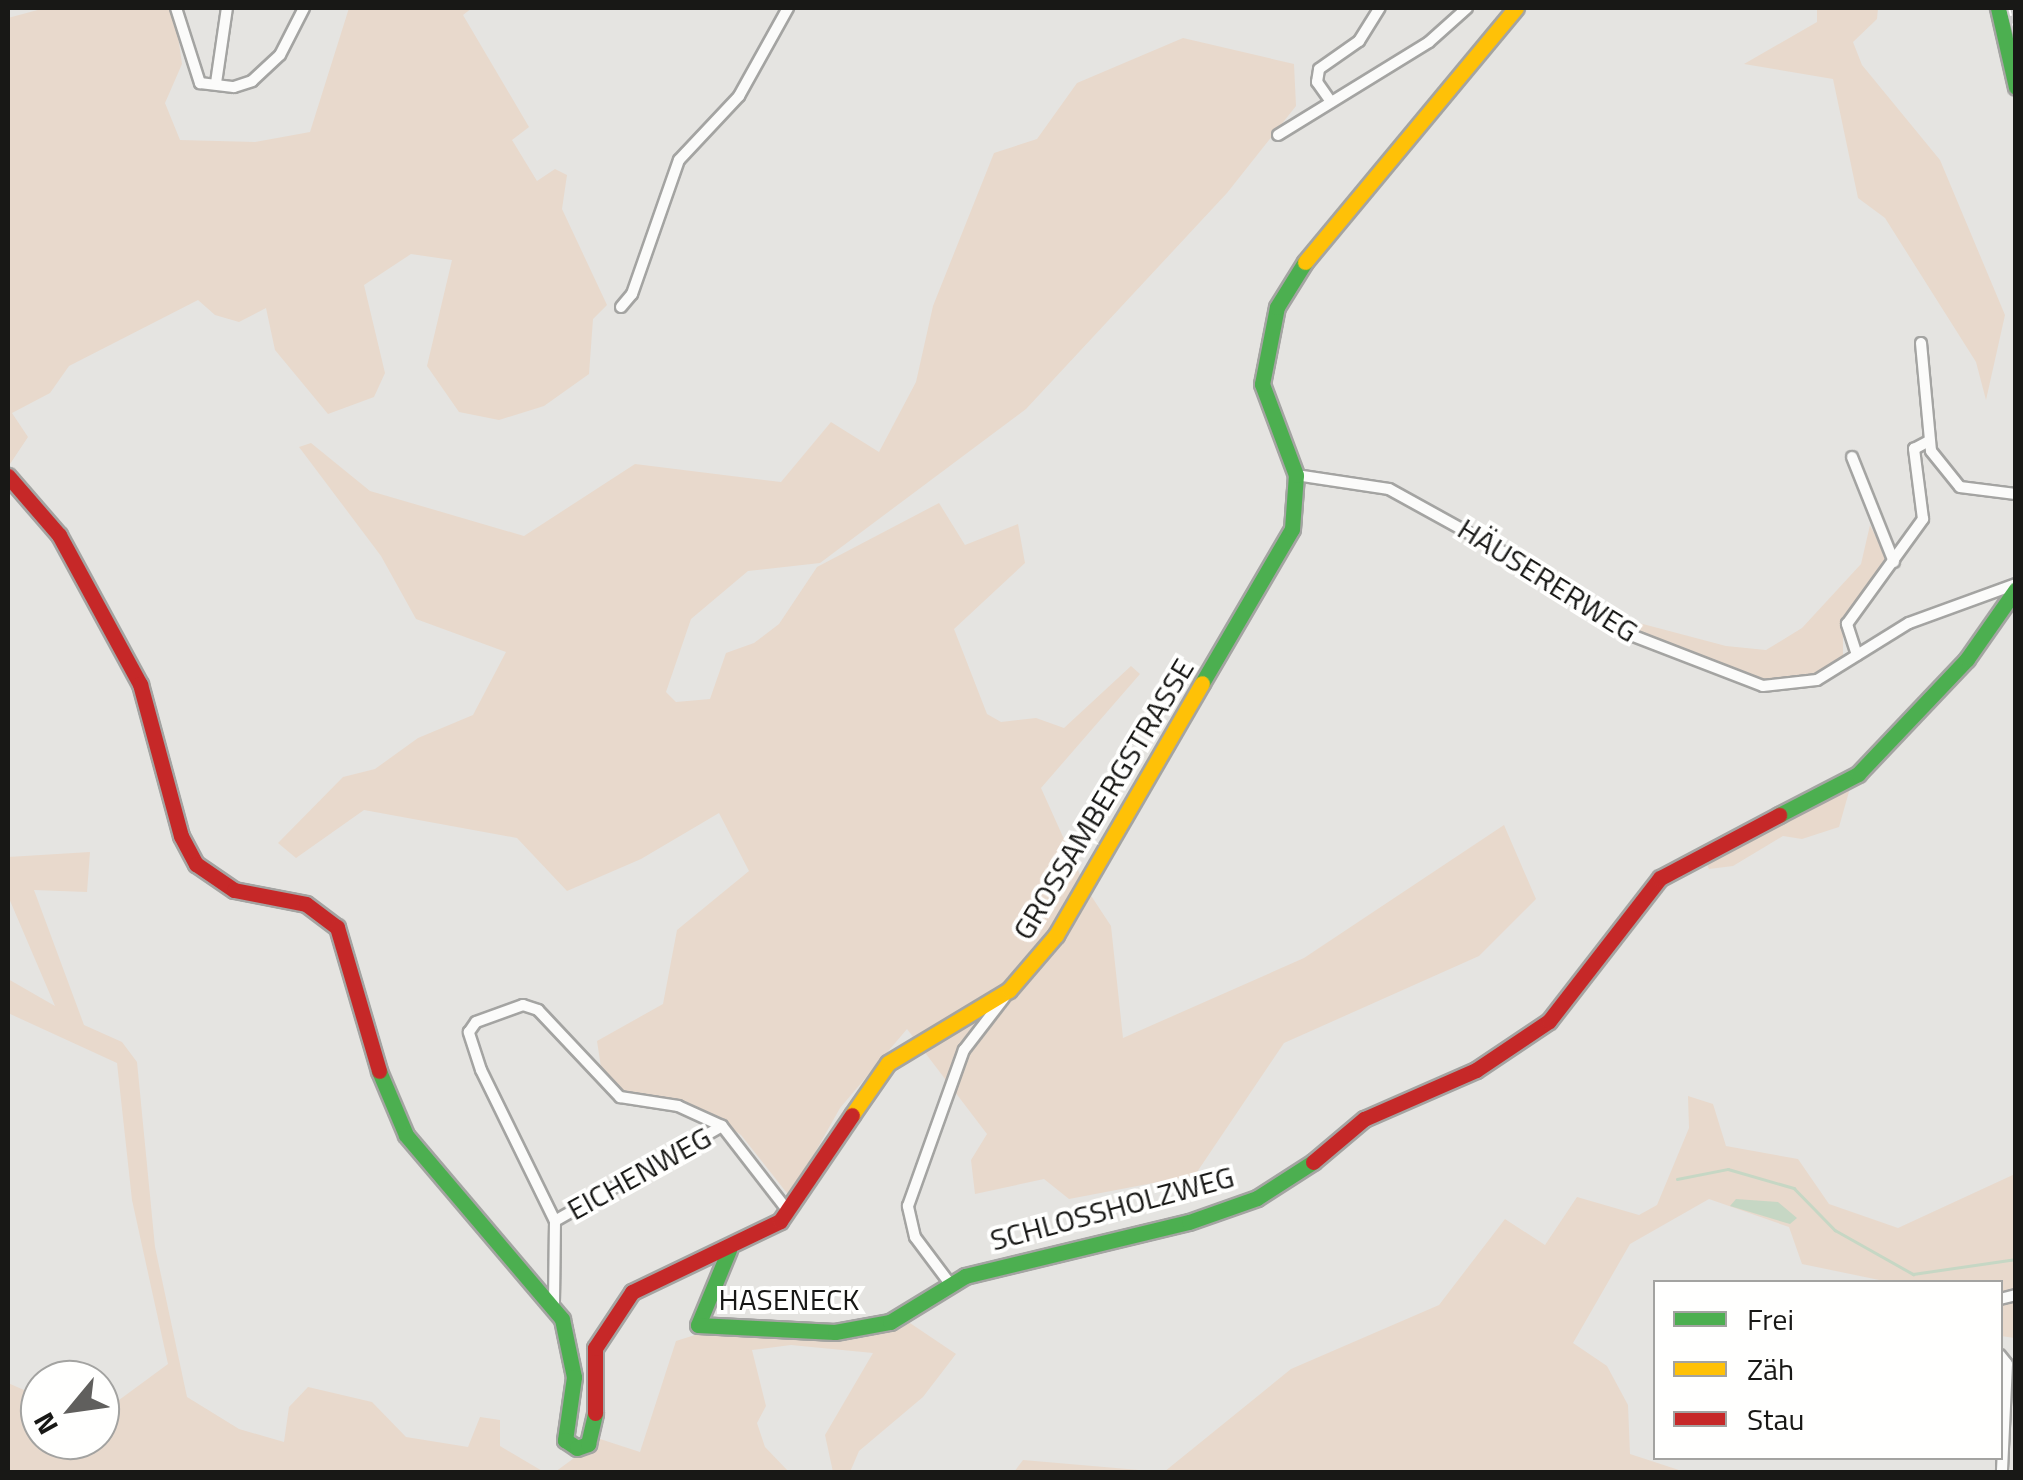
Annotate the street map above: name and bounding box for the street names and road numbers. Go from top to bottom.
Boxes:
street label: HÄUSERERWEG [1452,510,1644,650]
street label: GROSSAMBERGSTRASSE [1005,652,1201,946]
street label: EICHENWEG [561,1119,717,1227]
street label: SCHLOSSHOLZWEG [986,1158,1238,1258]
street label: HASENECK [719,1281,859,1317]

